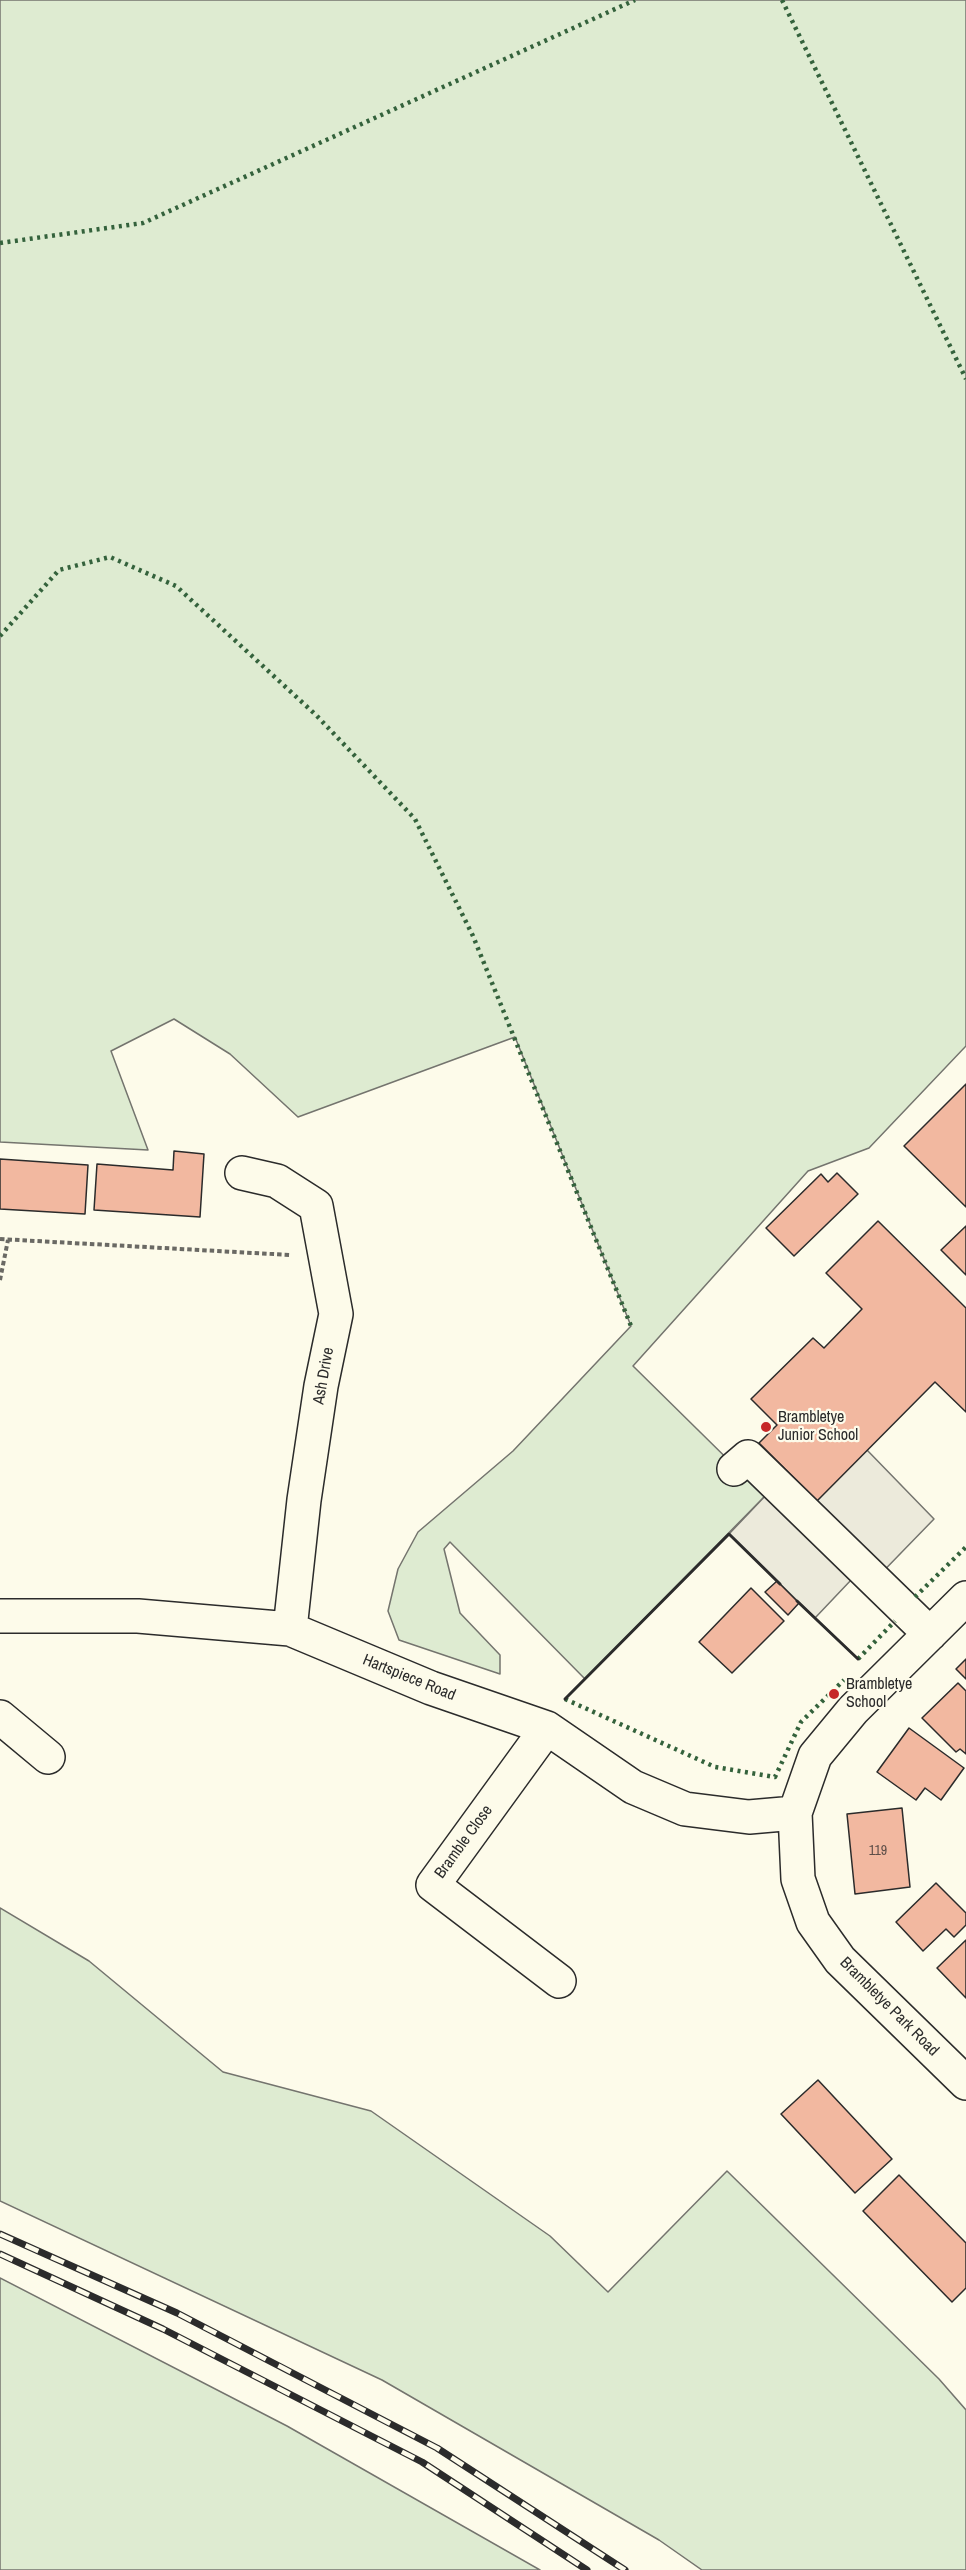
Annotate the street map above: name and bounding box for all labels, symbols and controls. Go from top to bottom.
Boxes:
street label: Ash Drive [310,1346,338,1406]
place label: Brambletye Junior School [778,1408,858,1446]
marker: Brambletye Junior School [759,1420,773,1434]
street label: Hartspiece Road [360,1651,458,1705]
place label: Brambletye School [846,1675,912,1713]
marker: Brambletye School [827,1687,841,1701]
street label: Bramble Close [431,1802,497,1882]
house number: 119 [869,1843,887,1859]
street label: Brambletye Park Road [836,1954,942,2060]

